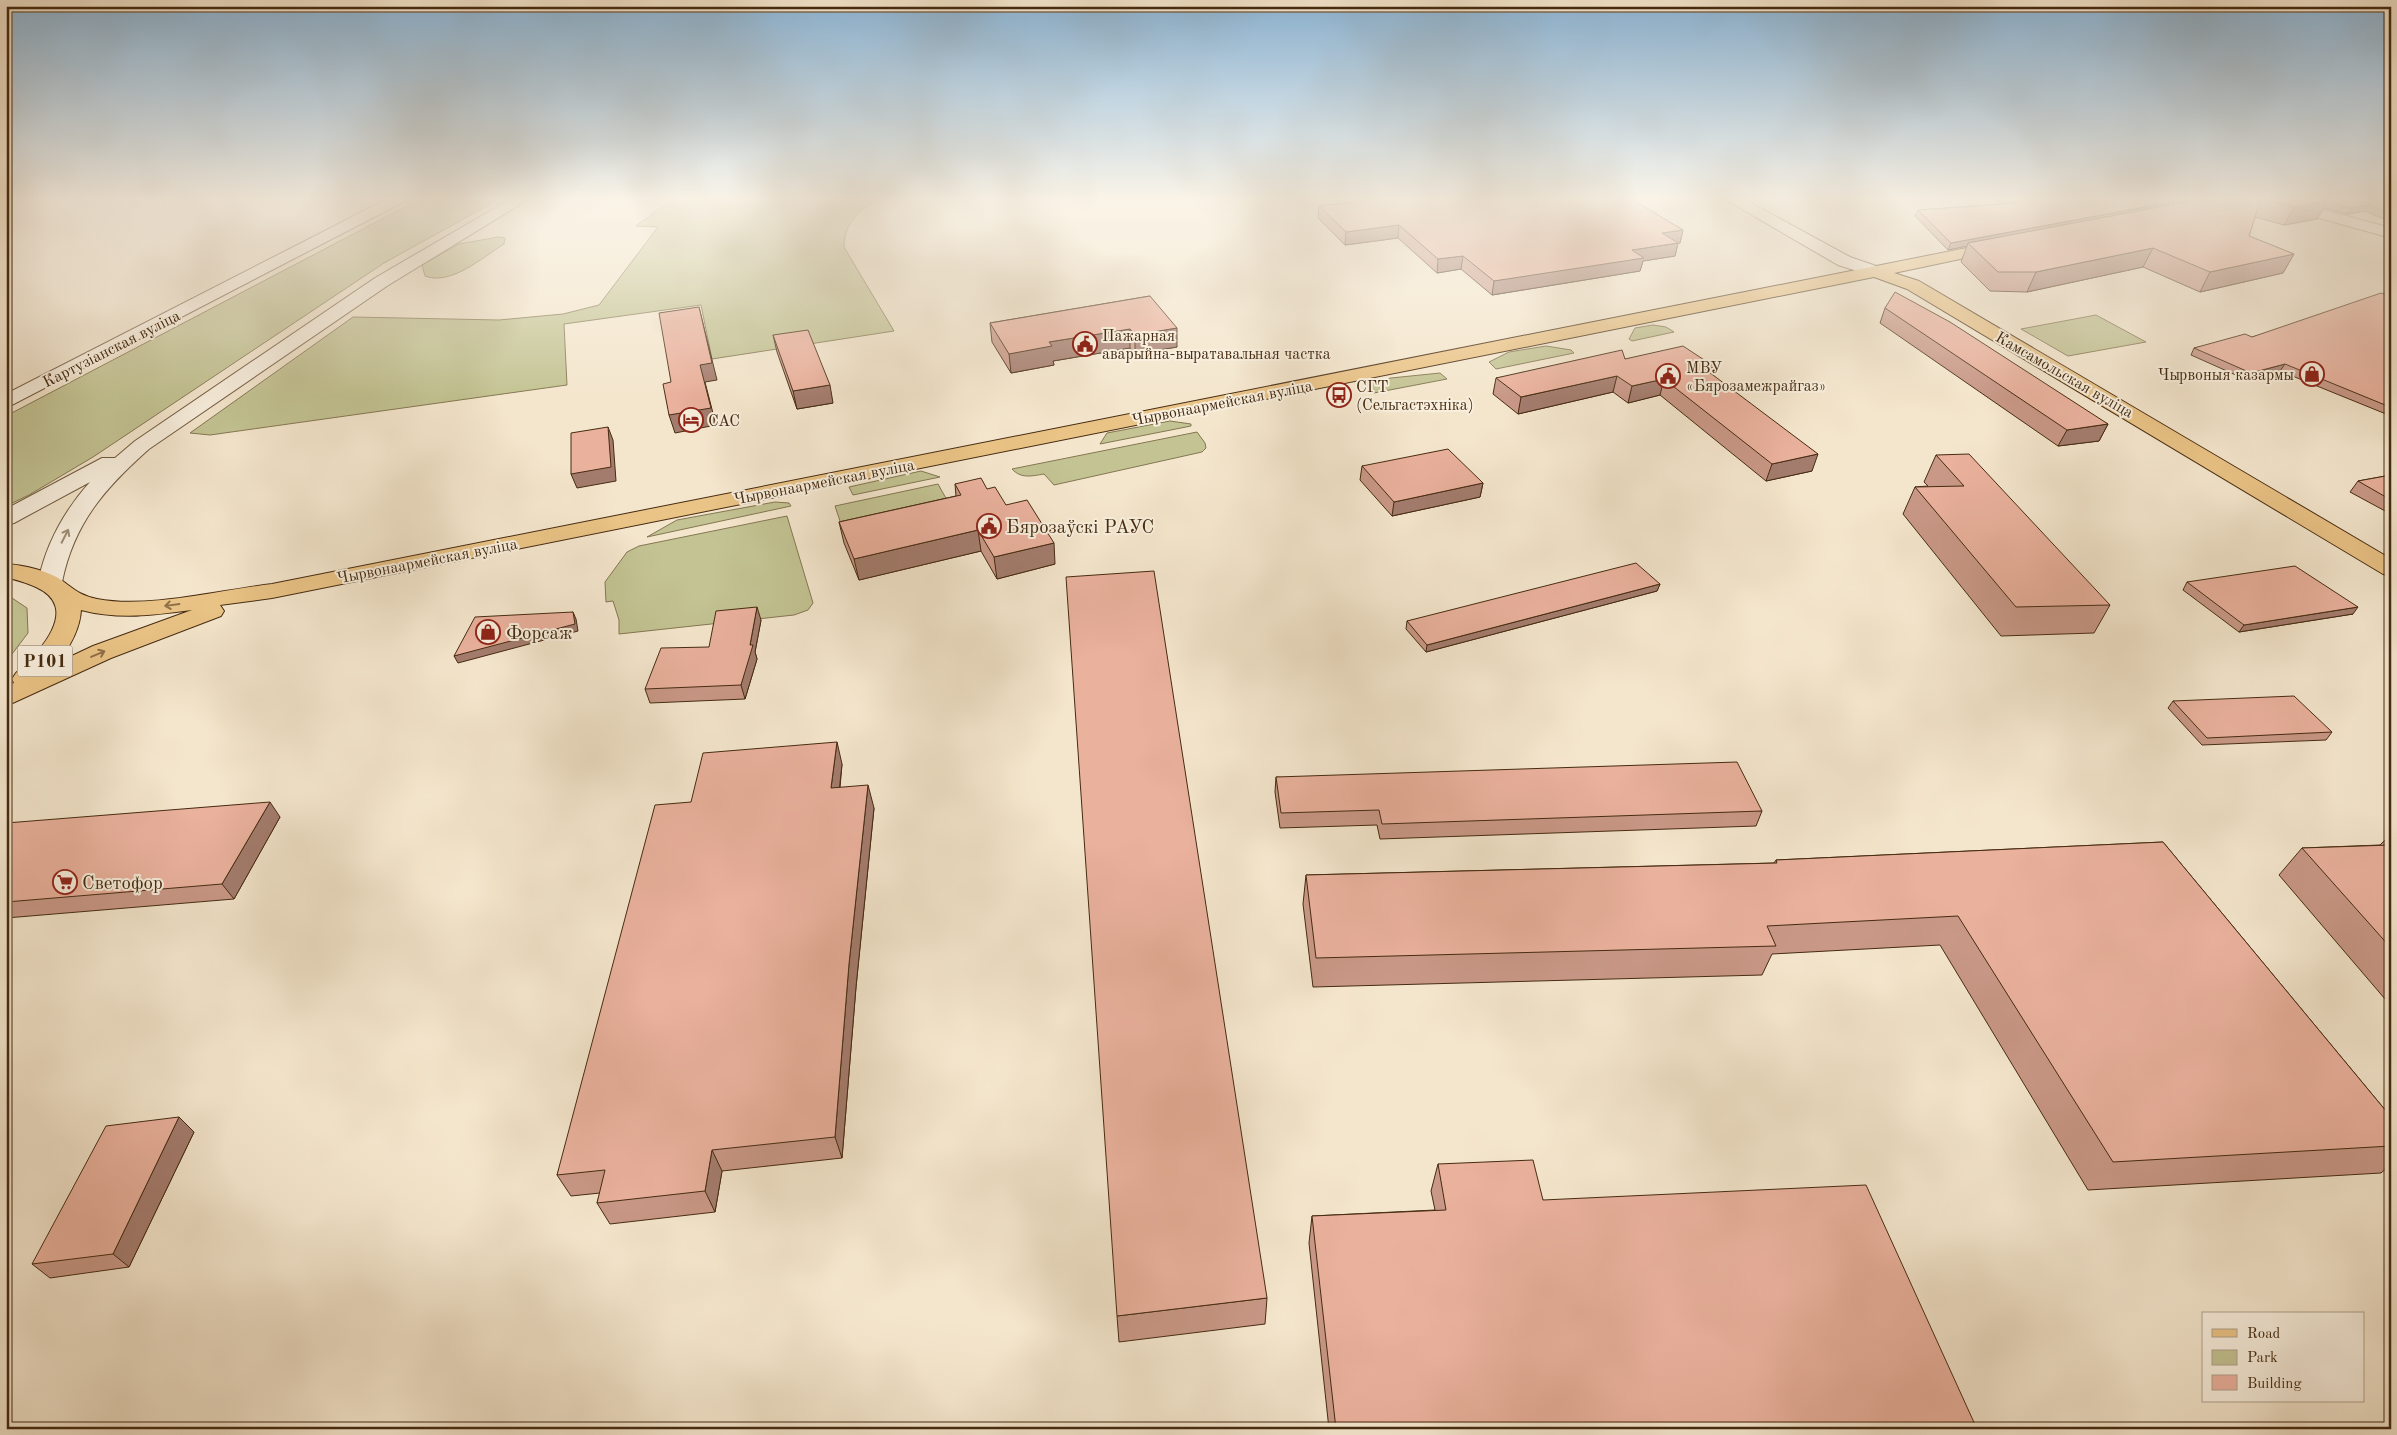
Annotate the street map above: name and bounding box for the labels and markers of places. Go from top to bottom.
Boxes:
place label: Пажарная аварыйна-выратавальная частка [1102,329,1331,363]
public building icon: Пажарная аварыйна-выратавальная частка [1072,331,1098,357]
place label: МВУ «Бярозамежрайгаз» [1686,361,1826,395]
shop icon: Чырвоныя казармы [2299,361,2325,387]
public building icon: МВУ «Бярозамежрайгаз» [1655,363,1681,389]
place label: Чырвоныя казармы [2158,368,2294,384]
place label: СГТ (Сельгастэхніка) [1356,380,1474,414]
bus stop icon: СГТ (Сельгастэхніка) [1326,382,1352,408]
hotel icon: САС [678,407,704,433]
place label: САС [708,414,740,430]
public building icon: Бярозаўскі РАУС [976,513,1002,539]
place label: Бярозаўскі РАУС [1006,519,1154,538]
shop icon: Форсаж [475,619,501,645]
place label: Форсаж [506,625,573,644]
supermarket icon: Светофор [52,869,78,895]
place label: Светофор [82,875,163,894]

